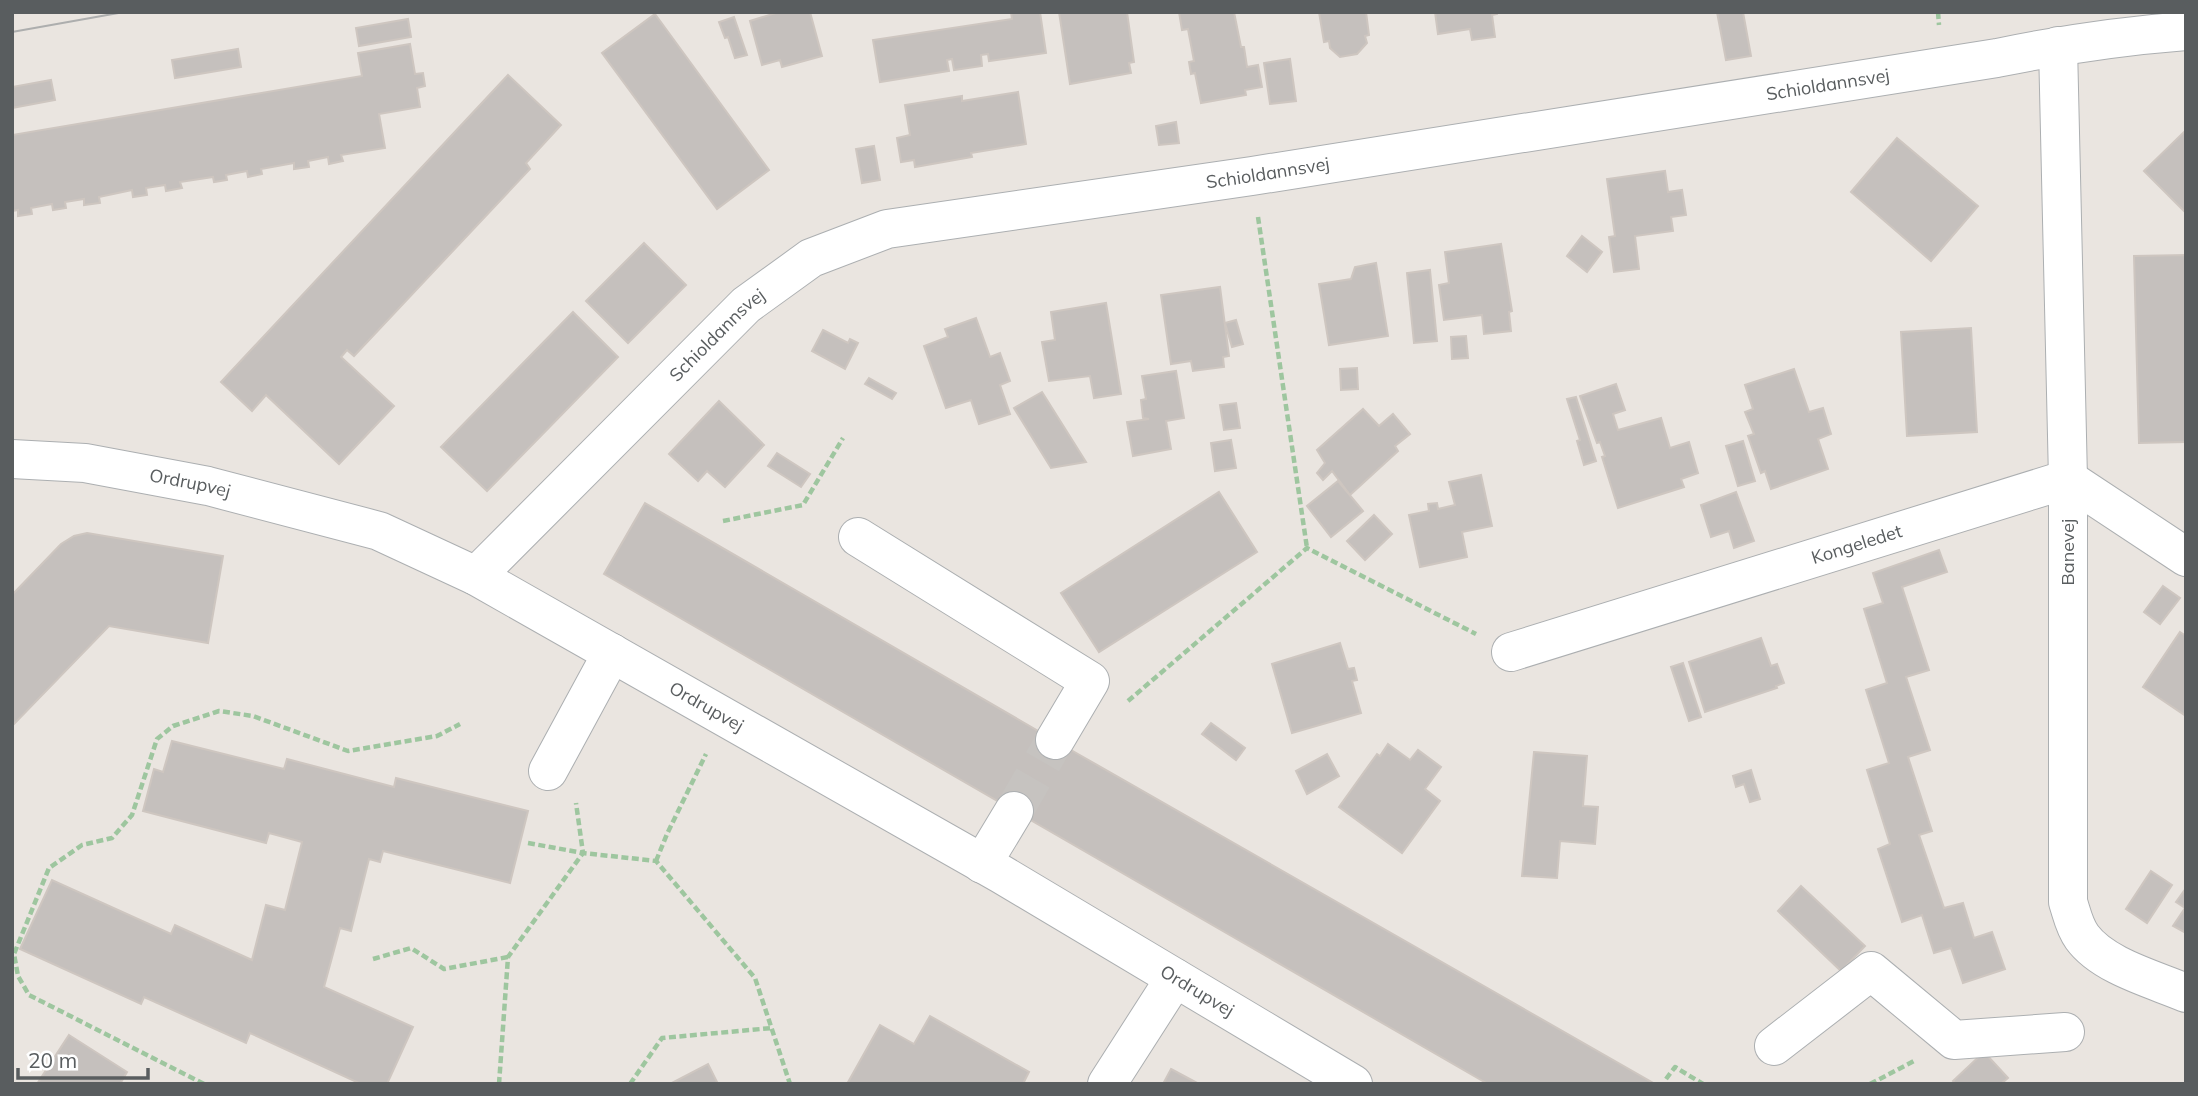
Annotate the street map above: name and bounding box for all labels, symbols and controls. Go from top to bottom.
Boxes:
street label: Schioldannsvej [1764,63,1891,105]
street label: Schioldannsvej [1205,152,1331,194]
street label: Schioldannsvej [664,283,769,386]
street label: Ordrupvej [148,463,233,502]
street label: Kongeledet [1808,519,1905,569]
street label: Banevej [2056,519,2079,585]
street label: Ordrupvej [665,676,748,737]
street label: Ordrupvej [1156,960,1239,1022]
scale bar [18,1036,147,1080]
text: 20 m [28,1047,77,1073]

